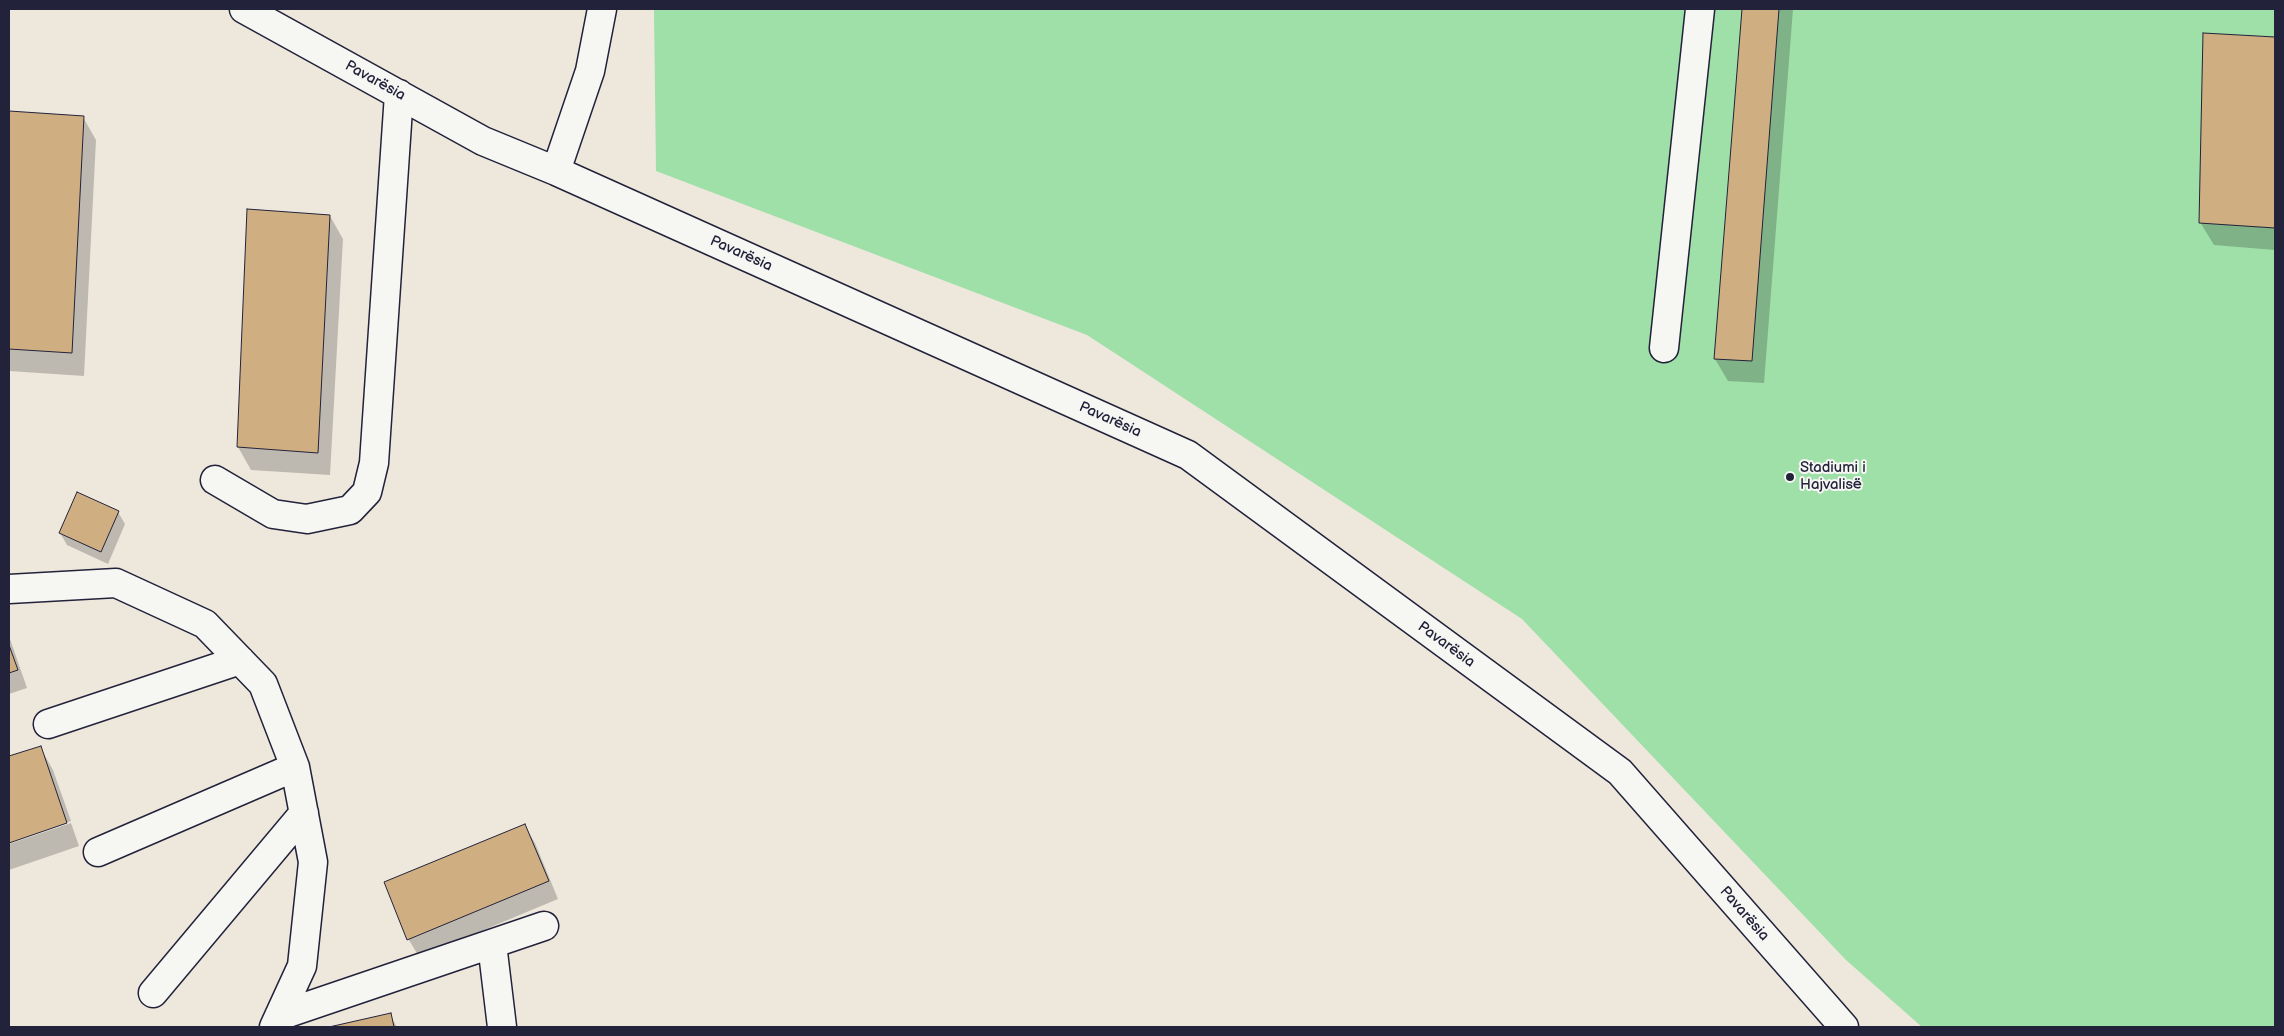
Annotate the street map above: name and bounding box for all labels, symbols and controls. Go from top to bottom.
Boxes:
street label: Pavarësia [342,57,408,105]
street label: Pavarësia [707,232,775,276]
street label: Pavarësia [1076,398,1144,442]
place label: Stadiumi i Hajvalisë [1800,459,1866,494]
marker: Stadiumi i Hajvalisë [1784,471,1796,483]
street label: Pavarësia [1414,618,1478,672]
street label: Pavarësia [1715,883,1773,945]

